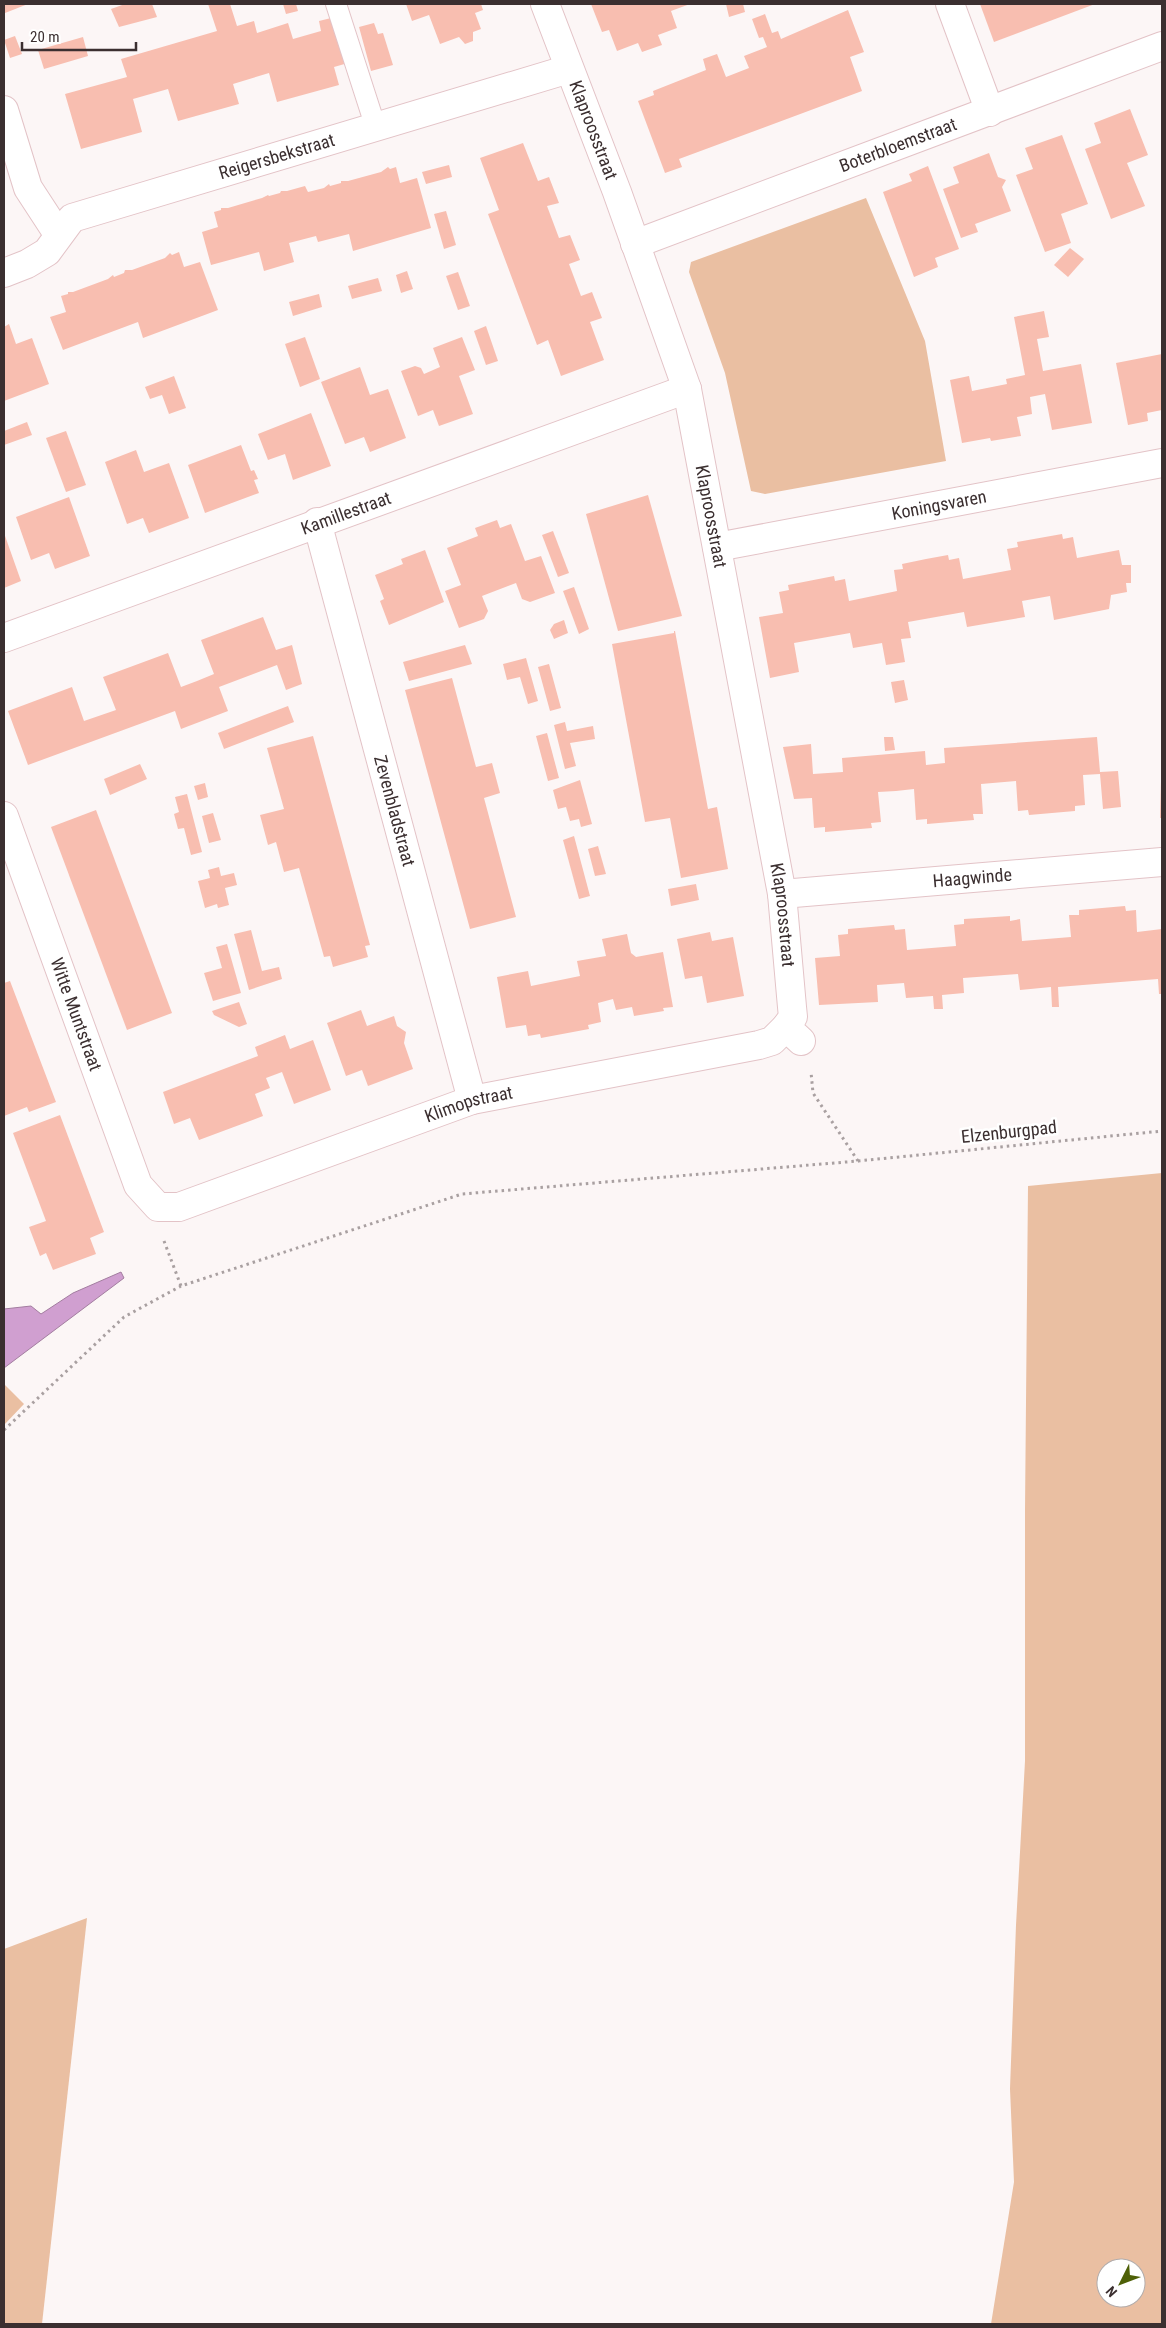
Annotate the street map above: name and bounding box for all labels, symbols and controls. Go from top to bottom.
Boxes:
scale bar [22,20,136,52]
text: 20 m [30,28,60,46]
street label: Klaproosstraat [565,77,622,182]
street label: Boterbloemstraat [836,113,959,176]
street label: Reigersbekstraat [216,129,337,183]
street label: Klaproosstraat [691,463,731,570]
street label: Koningsvaren [890,485,988,524]
street label: Kamillestraat [298,487,394,539]
street label: Zevenbladstraat [370,753,420,869]
street label: Klaproosstraat [766,861,799,968]
street label: Haagwinde [932,864,1013,891]
street label: Witte Muntstraat [46,955,107,1074]
street label: Klimopstraat [422,1081,514,1126]
street label: Elzenburgpad [960,1116,1058,1147]
north arrow [1096,2258,1146,2308]
text: N [1103,2283,1120,2300]

